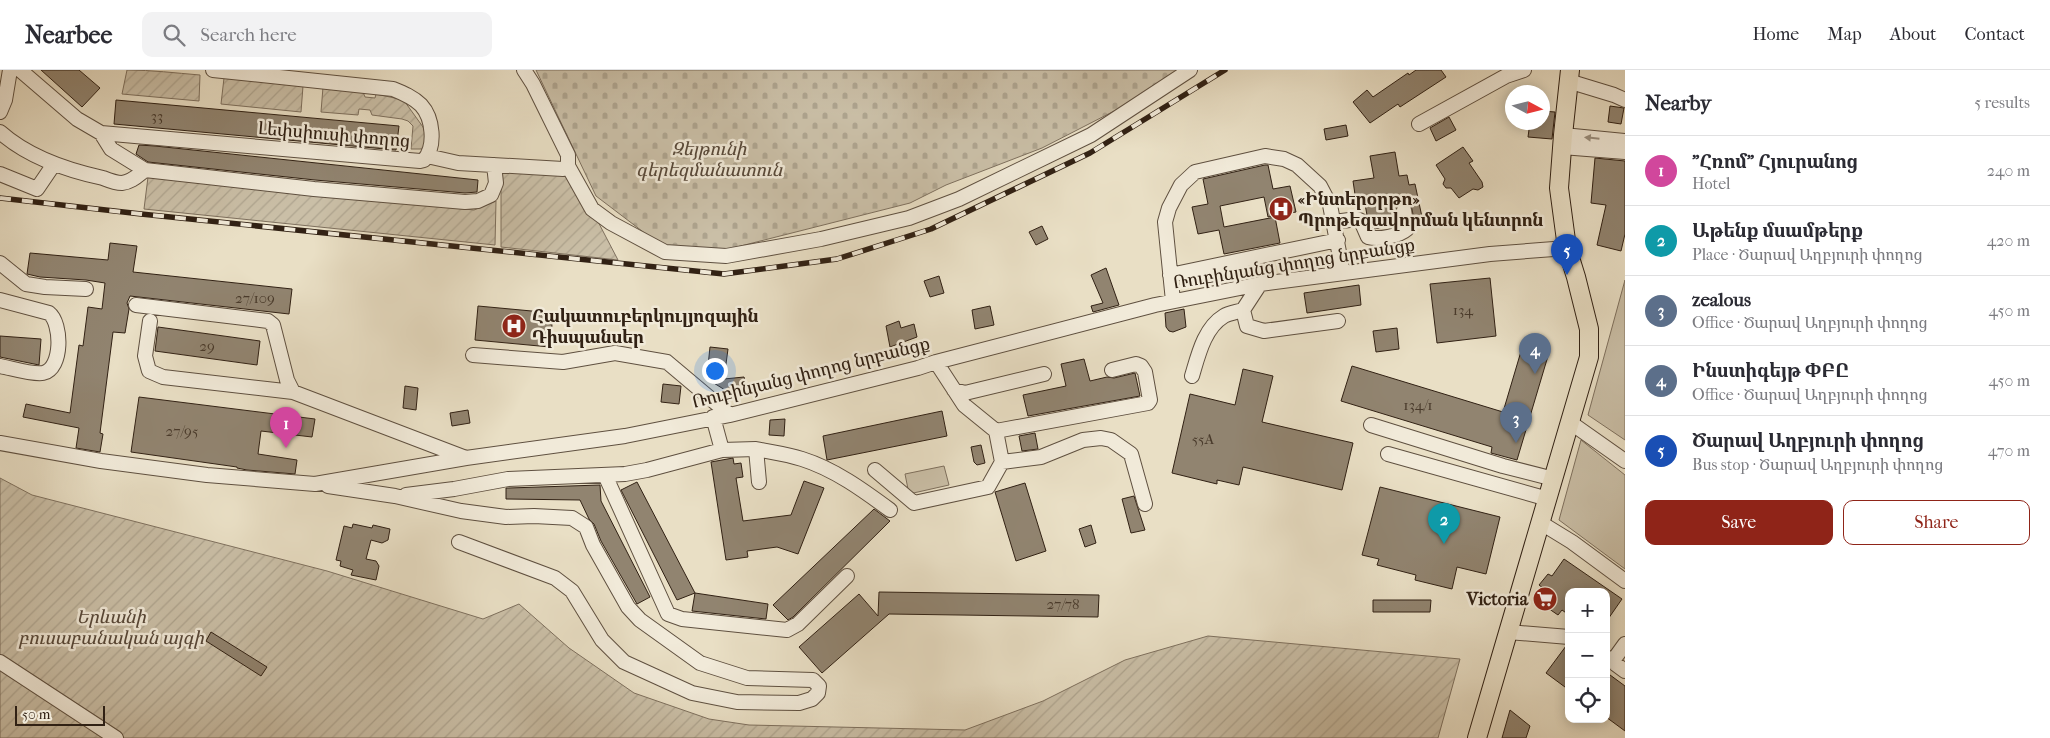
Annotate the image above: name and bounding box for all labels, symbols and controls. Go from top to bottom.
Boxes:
search box [142,12,492,57]
text: Nearbee [25,21,112,49]
icon: search [160,21,188,49]
text: Search here [200,24,297,46]
text: Home [1752,24,1799,45]
text: Map [1827,24,1862,45]
text: About [1890,24,1936,45]
text: Contact [1964,24,2025,45]
north arrow [1505,85,1550,130]
text: Nearby [1645,91,1711,115]
text: 5 results [1974,93,2030,112]
house number: 33 [151,107,163,125]
street label: Լեփսիուսի փողոց [257,118,411,152]
one-way arrow [1584,133,1600,141]
park label: Զեյթունի գերեզմանատուն [636,139,783,181]
text: "Հռոմ" Հյուրանոց [1692,151,1858,173]
text: 1 [1658,161,1664,180]
text: 240 m [1987,161,2030,180]
text: Hotel [1692,174,1730,193]
place label: «Ինտերօրթո» Պրոթեզավորման կենտրոն [1298,189,1544,231]
hospital icon: «Ինտերօրթո» Պրոթեզավորման կենտրոն [1268,196,1294,222]
text: Աթենք մսամթերք [1692,220,1863,242]
text: 2 [1657,231,1665,250]
text: 420 m [1987,231,2030,250]
pin: 5 [1551,234,1583,275]
street label: Ռուբինյանց փողոց նրբանցք [1172,235,1416,293]
text: Place · Ծարավ Աղբյուրի փողոց [1692,245,1922,264]
house number: 27/109 [235,289,275,307]
text: zealous [1692,289,1751,311]
house number: 134 [1453,301,1474,319]
text: 3 [1658,301,1664,320]
text: 450 m [1989,301,2030,320]
place label: Հակատուբերկուլյոզային Դիսպանսեր [532,306,759,348]
hospital icon: Հակատուբերկուլյոզային Դիսպանսեր [501,313,527,339]
text: Office · Ծարավ Աղբյուրի փողոց [1692,313,1928,332]
street label: Ռուբինյանց փողոց նրբանցք [690,333,932,413]
pin: 4 [1519,333,1551,374]
house number: 29 [199,337,215,355]
your location [702,358,728,384]
text: Ինստիգեյթ ՓԲԸ [1692,360,1849,382]
text: 4 [1656,371,1666,390]
text: 450 m [1989,371,2030,390]
text: Office · Ծարավ Աղբյուրի փողոց [1692,385,1928,404]
house number: 134/1 [1403,396,1433,414]
pin: 3 [1500,402,1532,443]
pin: 1 [270,407,302,448]
house number: 27/95 [166,422,198,440]
house number: 55A [1192,430,1215,448]
text: Ծարավ Աղբյուրի փողոց [1692,430,1924,452]
text: 5 [1658,441,1664,460]
text: 470 m [1988,441,2030,460]
text: Bus stop · Ծարավ Աղբյուրի փողոց [1692,455,1943,474]
button: Save [1645,500,1833,545]
button: Share [1843,500,2030,545]
pin: 2 [1428,503,1460,544]
supermarket icon: Victoria [1532,586,1558,612]
map controls [1565,588,1610,723]
button: + [1565,588,1610,633]
place label: Victoria [1465,589,1529,610]
house number: 27/78 [1046,595,1080,613]
park label: Երևանի բուսաբանական այգի [18,607,205,649]
button: − [1565,633,1610,678]
button: locate [1565,678,1610,723]
scale bar [15,703,105,726]
text: 50 m [22,706,50,723]

